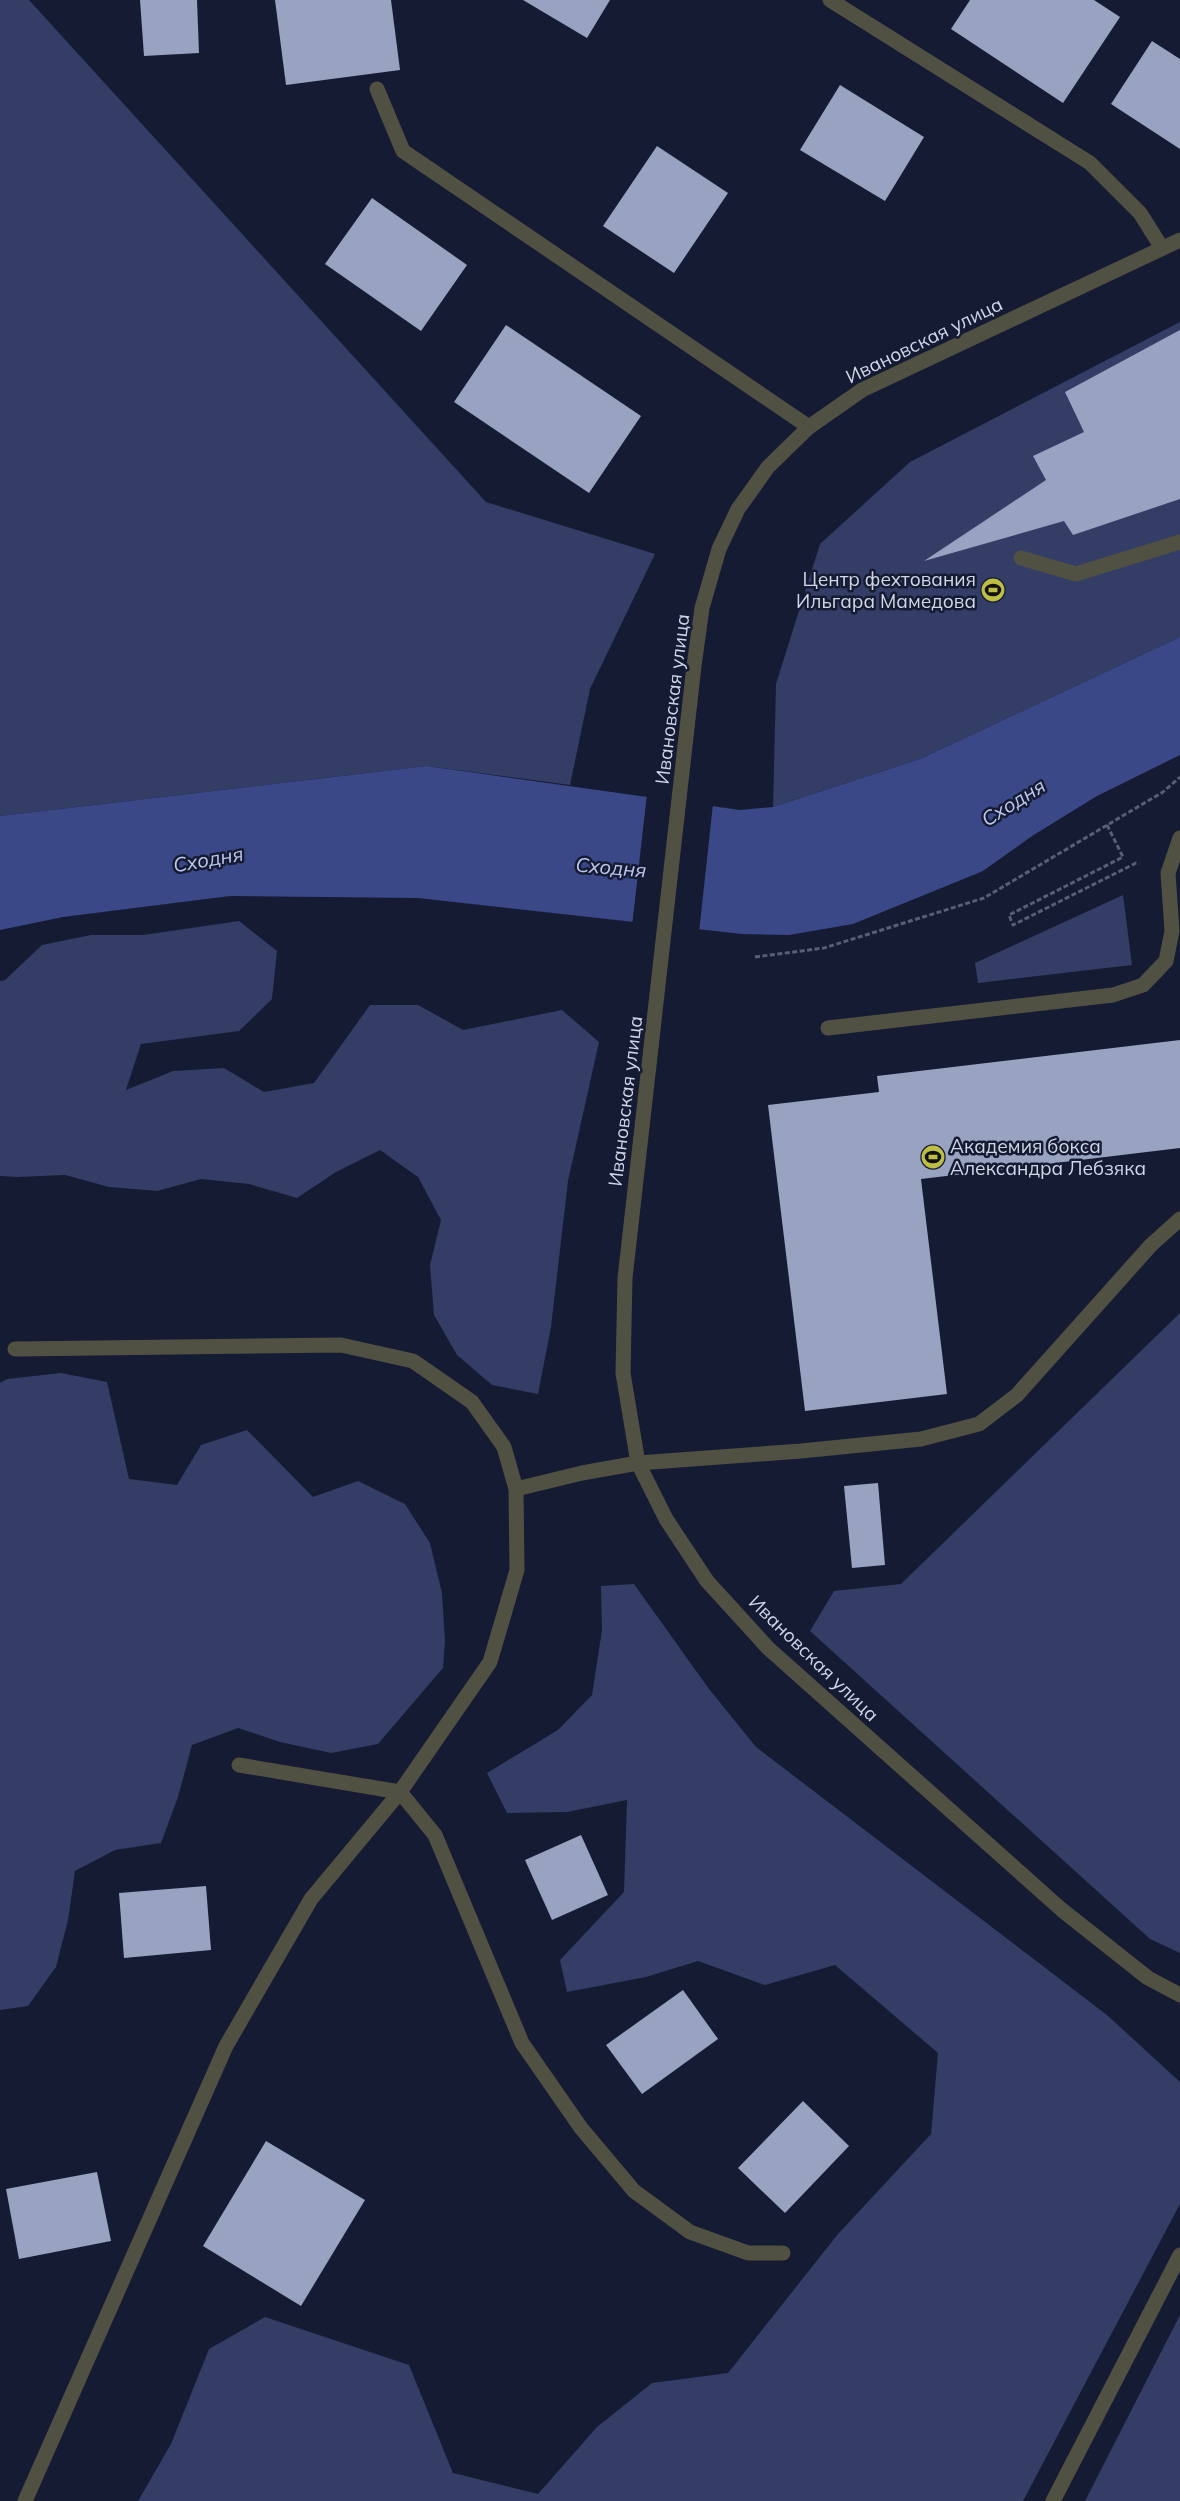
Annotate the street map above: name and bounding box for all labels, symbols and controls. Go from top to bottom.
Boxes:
street label: Ивановская улица [842,292,1006,388]
place label: Центр фехтования Ильгара Мамедова [796,567,976,613]
sports icon: Центр фехтования Ильгара Мамедова [980,577,1006,603]
street label: Ивановская улица [650,612,694,786]
water label: Сходня [976,773,1050,831]
water label: Сходня [171,841,245,877]
water label: Сходня [575,851,647,883]
street label: Ивановская улица [603,1014,647,1188]
place label: Академия бокса Александра Лебзяка [950,1134,1146,1180]
sports icon: Академия бокса Александра Лебзяка [920,1144,946,1170]
street label: Ивановская улица [744,1590,884,1726]

